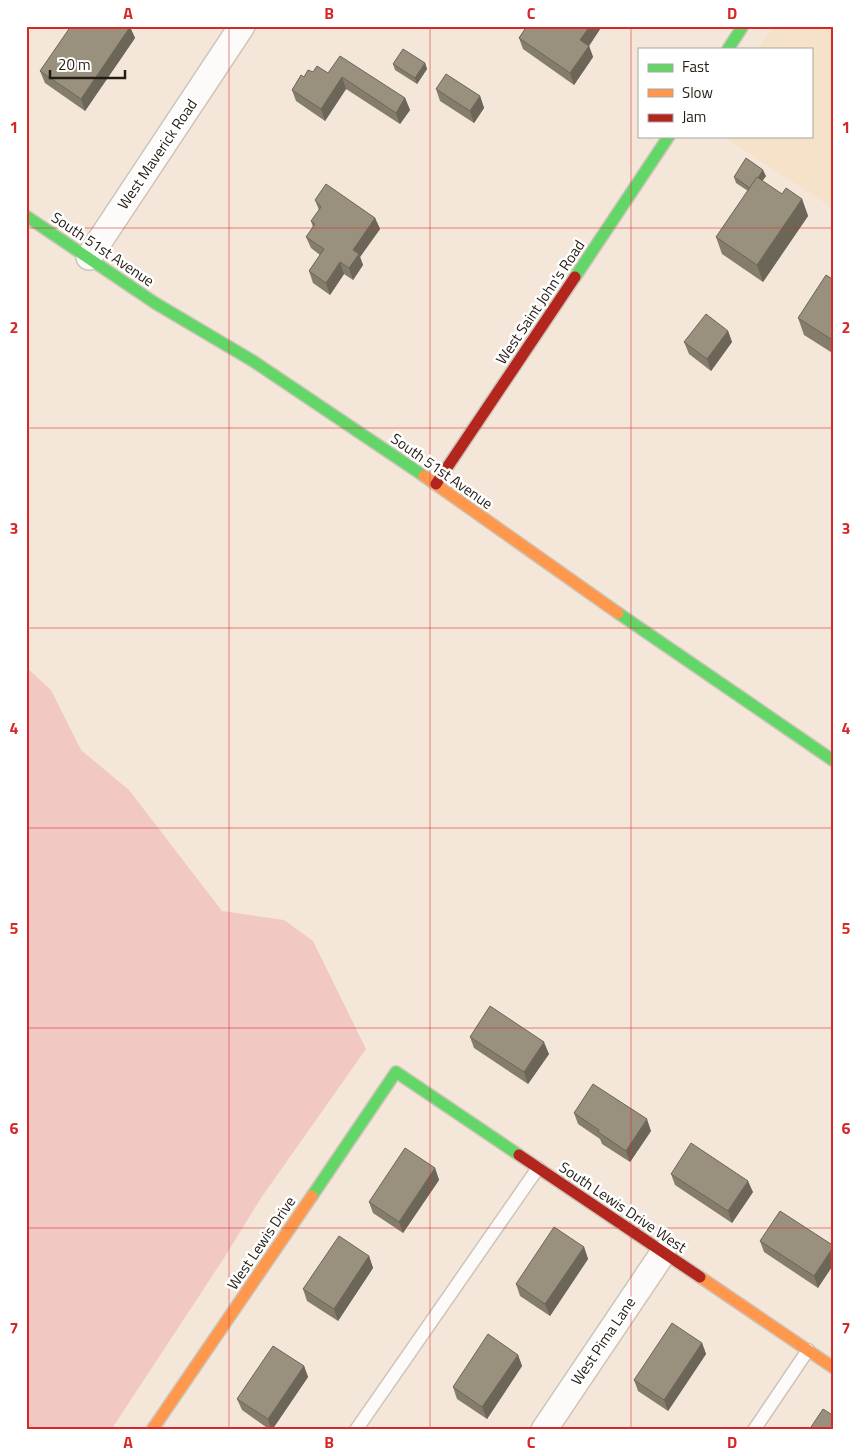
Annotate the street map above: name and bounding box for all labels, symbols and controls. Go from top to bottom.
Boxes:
text: A [123,1,133,25]
text: B [324,1,334,25]
text: C [527,1,536,25]
text: D [727,1,737,25]
scale bar [50,48,125,80]
legend [638,48,812,138]
text: 20 m [58,53,91,76]
text: Fast [682,55,710,78]
text: Slow [682,81,713,104]
street label: West Maverick Road [111,94,203,214]
text: Jam [682,105,706,128]
text: 1 [10,115,18,139]
text: 1 [842,115,850,139]
street label: South 51st Avenue [47,206,159,292]
street label: West Saint John's Road [490,235,590,369]
text: 2 [10,315,18,339]
text: 2 [842,315,850,339]
street label: South 51st Avenue [386,427,498,515]
text: 3 [10,516,18,540]
text: 3 [842,516,850,540]
text: 4 [10,716,19,740]
text: 4 [842,716,851,740]
text: 5 [10,916,19,940]
text: 5 [842,916,851,940]
text: 6 [10,1116,19,1140]
text: 6 [842,1116,851,1140]
street label: South Lewis Drive West [555,1156,692,1259]
street label: West Lewis Drive [221,1192,301,1294]
street label: West Pima Lane [565,1292,641,1390]
text: 7 [10,1316,18,1340]
text: 7 [842,1316,850,1340]
text: A [123,1430,133,1454]
text: B [324,1430,334,1454]
text: C [527,1430,536,1454]
text: D [727,1430,737,1454]

